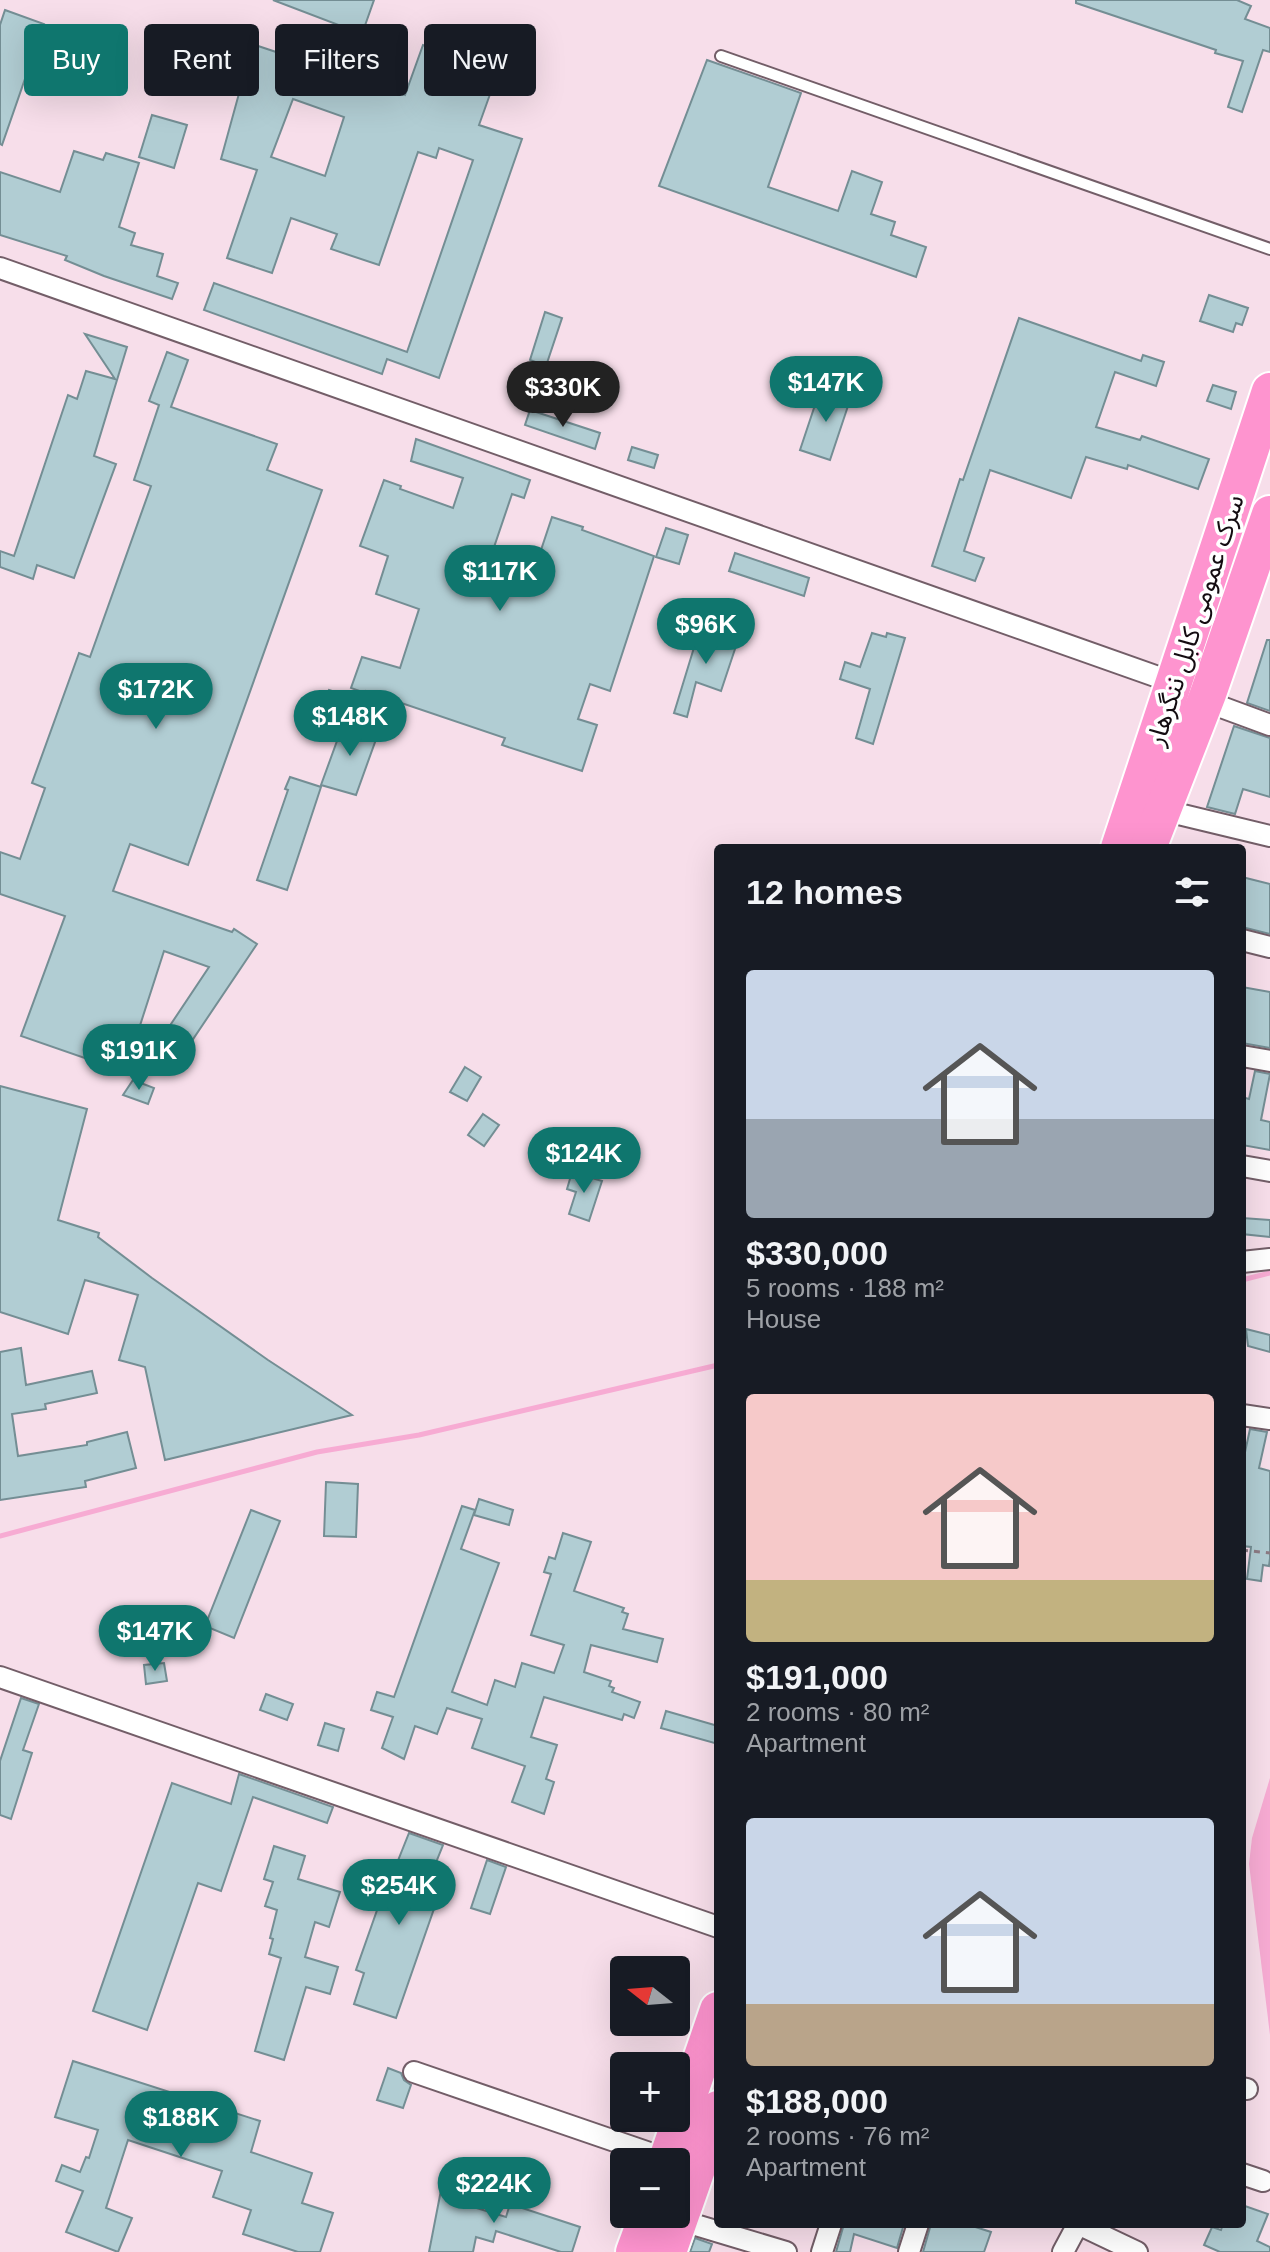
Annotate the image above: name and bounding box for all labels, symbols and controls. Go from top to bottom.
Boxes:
chip: Buy [24,24,128,96]
chip: Rent [144,24,259,96]
chip: Filters [275,24,408,96]
chip: New [424,24,536,96]
pin: $147K [770,356,882,424]
pin: $330K [507,361,619,429]
text: $147K [788,367,864,397]
text: $330K [525,372,601,402]
street label: سرک عمومی کابل ننگرهار [1140,491,1250,750]
pin: $117K [444,545,556,613]
text: $117K [462,556,538,586]
pin: $96K [659,598,753,666]
text: $96K [675,609,737,639]
pin: $172K [100,663,212,731]
text: $172K [118,674,194,704]
pin: $148K [294,690,406,758]
text: $148K [312,701,388,731]
icon: filters [1170,870,1214,914]
text: 12 homes [746,873,903,911]
icon: home [908,1022,1052,1166]
pin: $191K [83,1024,195,1092]
text: $191K [101,1035,177,1065]
pin: $124K [528,1127,640,1195]
text: $124K [546,1138,622,1168]
text: $330,000 [746,1234,888,1272]
text: 5 rooms · 188 m² [746,1273,944,1303]
text: House [746,1304,821,1334]
icon: home [908,1446,1052,1590]
pin: $147K [99,1605,211,1673]
text: $147K [117,1616,193,1646]
text: $191,000 [746,1658,888,1696]
text: 2 rooms · 80 m² [746,1697,930,1727]
text: Apartment [746,1728,866,1758]
pin: $254K [343,1859,455,1927]
text: $254K [361,1870,437,1900]
icon: home [908,1870,1052,2014]
north arrow [610,1956,690,2036]
map controls [610,1956,690,2228]
button: + [610,2052,690,2132]
text: $188,000 [746,2082,888,2120]
pin: $188K [125,2091,237,2159]
text: $188K [143,2102,219,2132]
text: 2 rooms · 76 m² [746,2121,930,2151]
button: − [610,2148,690,2228]
text: Apartment [746,2152,866,2182]
pin: $224K [438,2157,550,2225]
text: $224K [456,2168,532,2198]

